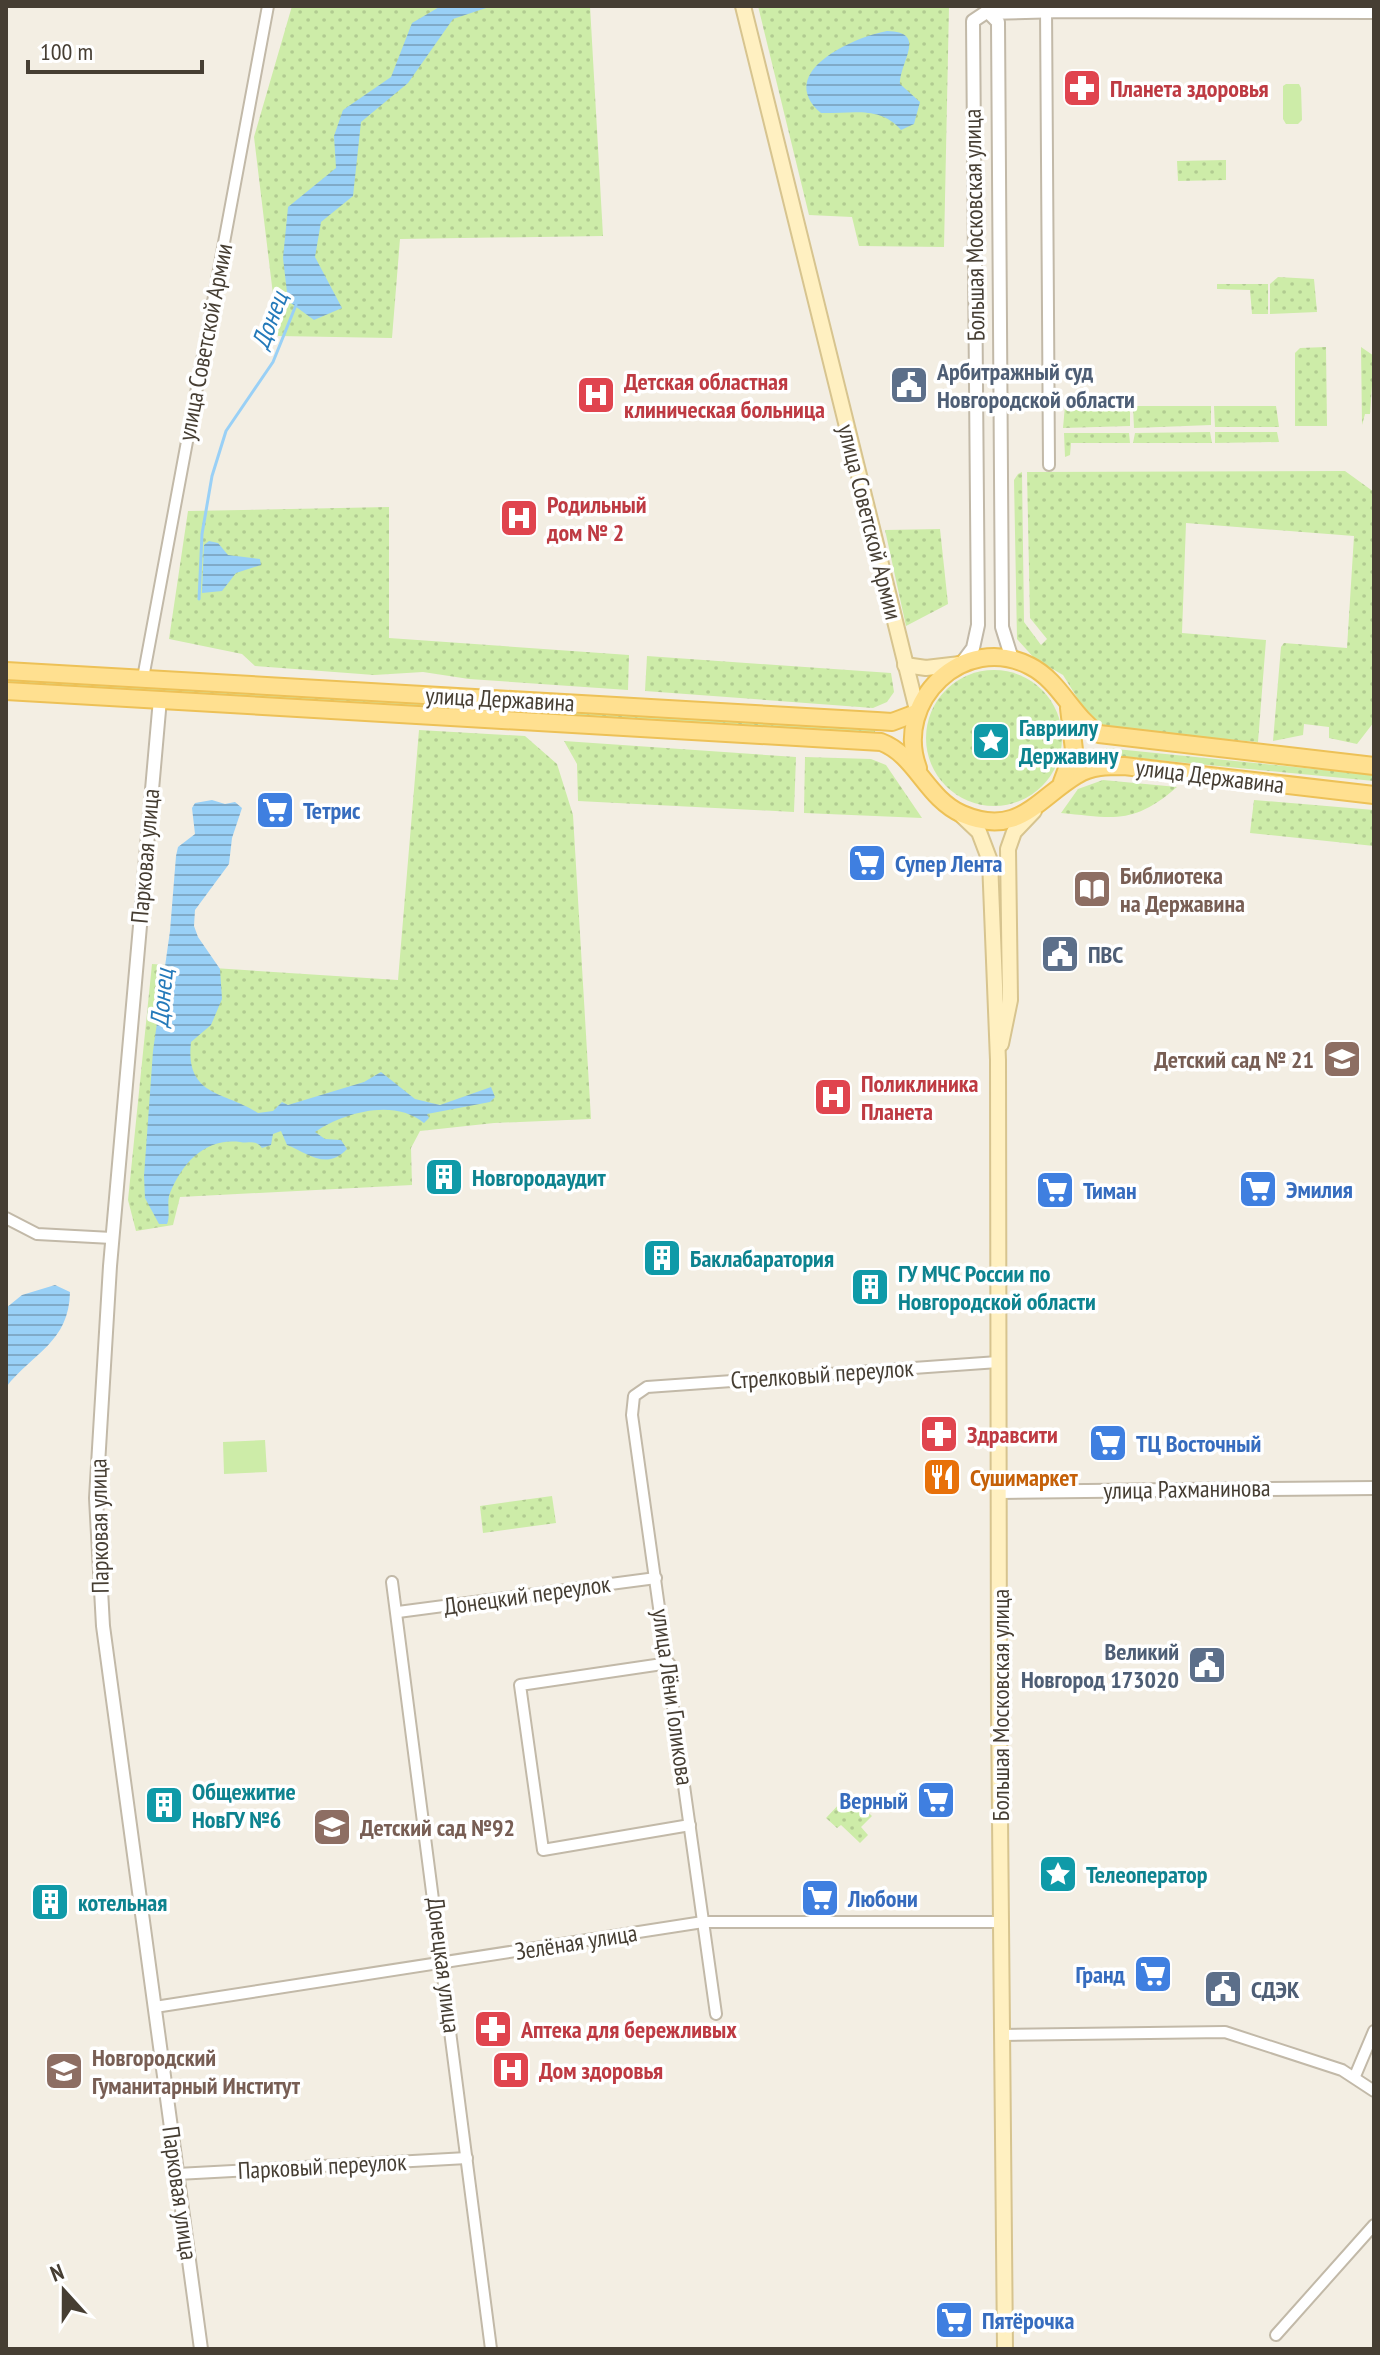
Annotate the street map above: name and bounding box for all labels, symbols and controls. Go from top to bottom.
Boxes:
scale bar [28,24,202,74]
text: 100 m [40,36,93,67]
pharmacy icon: Планета здоровья [1061,67,1103,109]
place label: Планета здоровья [1110,73,1269,104]
street label: Большая Московская улица [956,109,992,341]
street label: улица Советской Армии [171,241,239,443]
water label: Донец [243,285,295,354]
place label: Арбитражный суд Новгородской области [936,356,1135,415]
public building icon: Арбитражный суд Новгородской области [888,364,930,406]
place label: Детская областная клиническая больница [624,366,825,425]
hospital icon: Детская областная клиническая больница [575,374,617,416]
street label: улица Советской Армии [831,421,909,623]
place label: Родильный дом № 2 [546,489,647,548]
hospital icon: Родильный дом № 2 [498,497,540,539]
street label: улица Державина [425,680,575,718]
place label: Гавриилу Державину [1019,712,1119,771]
place icon: Гавриилу Державину [970,720,1012,762]
street label: улица Державина [1134,752,1286,800]
street label: Парковая улица [124,787,166,925]
supermarket icon: Тетрис [254,789,296,831]
place label: Тетрис [303,795,361,826]
supermarket icon: Супер Лента [846,842,888,884]
place label: Супер Лента [895,848,1003,879]
place label: Библиотека на Державина [1120,860,1245,919]
library icon: Библиотека на Державина [1071,868,1113,910]
public building icon: ПВС [1039,933,1081,975]
place label: ПВС [1088,939,1123,970]
water label: Донец [142,966,180,1030]
school or university icon: Детский сад № 21 [1321,1038,1363,1080]
place label: Детский сад № 21 [1154,1044,1314,1075]
place label: Поликлиника Планета [861,1068,979,1127]
hospital icon: Поликлиника Планета [812,1076,854,1118]
building icon: Новгородаудит [423,1156,465,1198]
place label: Новгородаудит [472,1162,607,1193]
supermarket icon: Эмилия [1237,1168,1279,1210]
supermarket icon: Тиман [1034,1169,1076,1211]
place label: Эмилия [1286,1174,1353,1205]
place label: Тиман [1083,1175,1137,1206]
building icon: Баклабаратория [641,1237,683,1279]
place label: Баклабаратория [690,1243,834,1274]
place label: ГУ МЧС России по Новгородской области [898,1258,1096,1317]
building icon: ГУ МЧС России по Новгородской области [849,1266,891,1308]
street label: Стрелковый переулок [730,1352,915,1396]
pharmacy icon: Здравсити [918,1413,960,1455]
place label: Здравсити [967,1419,1058,1450]
supermarket icon: ТЦ Восточный [1087,1422,1129,1464]
place label: ТЦ Восточный [1136,1428,1261,1459]
restaurant icon: Сушимаркет [921,1456,963,1498]
street label: Парковая улица [82,1458,116,1594]
place label: Сушимаркет [970,1462,1078,1493]
street label: улица Рахманинова [1103,1472,1271,1506]
street label: Донецкий переулок [442,1568,613,1622]
street label: Большая Московская улица [985,1589,1016,1821]
street label: улица Лёни Голикова [645,1607,701,1787]
place label: Великий Новгород 173020 [1021,1636,1179,1695]
public building icon: Великий Новгород 173020 [1186,1644,1228,1686]
place label: Общежитие НовГУ №6 [192,1776,296,1835]
supermarket icon: Верный [915,1779,957,1821]
building icon: Общежитие НовГУ №6 [143,1784,185,1826]
place label: Верный [840,1785,908,1816]
school or university icon: Детский сад №92 [311,1806,353,1848]
place label: Детский сад №92 [360,1812,515,1843]
place icon: Телеоператор [1037,1853,1079,1895]
place label: Телеоператор [1086,1859,1208,1890]
supermarket icon: Любони [799,1877,841,1919]
building icon: котельная [29,1881,71,1923]
place label: Любони [847,1883,918,1914]
place label: котельная [78,1887,167,1918]
street label: Донецкая улица [420,1895,468,2035]
street label: Зелёная улица [513,1917,639,1967]
supermarket icon: Гранд [1132,1953,1174,1995]
place label: Гранд [1076,1959,1126,1990]
public building icon: СДЭК [1202,1968,1244,2010]
place label: СДЭК [1251,1974,1300,2005]
pharmacy icon: Аптека для бережливых [472,2008,514,2050]
place label: Аптека для бережливых [520,2014,737,2045]
place label: Новгородский Гуманитарный Институт [92,2042,301,2101]
hospital icon: Дом здоровья [490,2049,532,2091]
school or university icon: Новгородский Гуманитарный Институт [43,2050,85,2092]
place label: Дом здоровья [539,2055,663,2086]
street label: Парковая улица [155,2124,205,2262]
street label: Парковый переулок [237,2146,408,2186]
north arrow [24,2251,104,2331]
text: N [46,2257,67,2288]
supermarket icon: Пятёрочка [933,2299,975,2341]
place label: Пятёрочка [982,2305,1074,2336]

